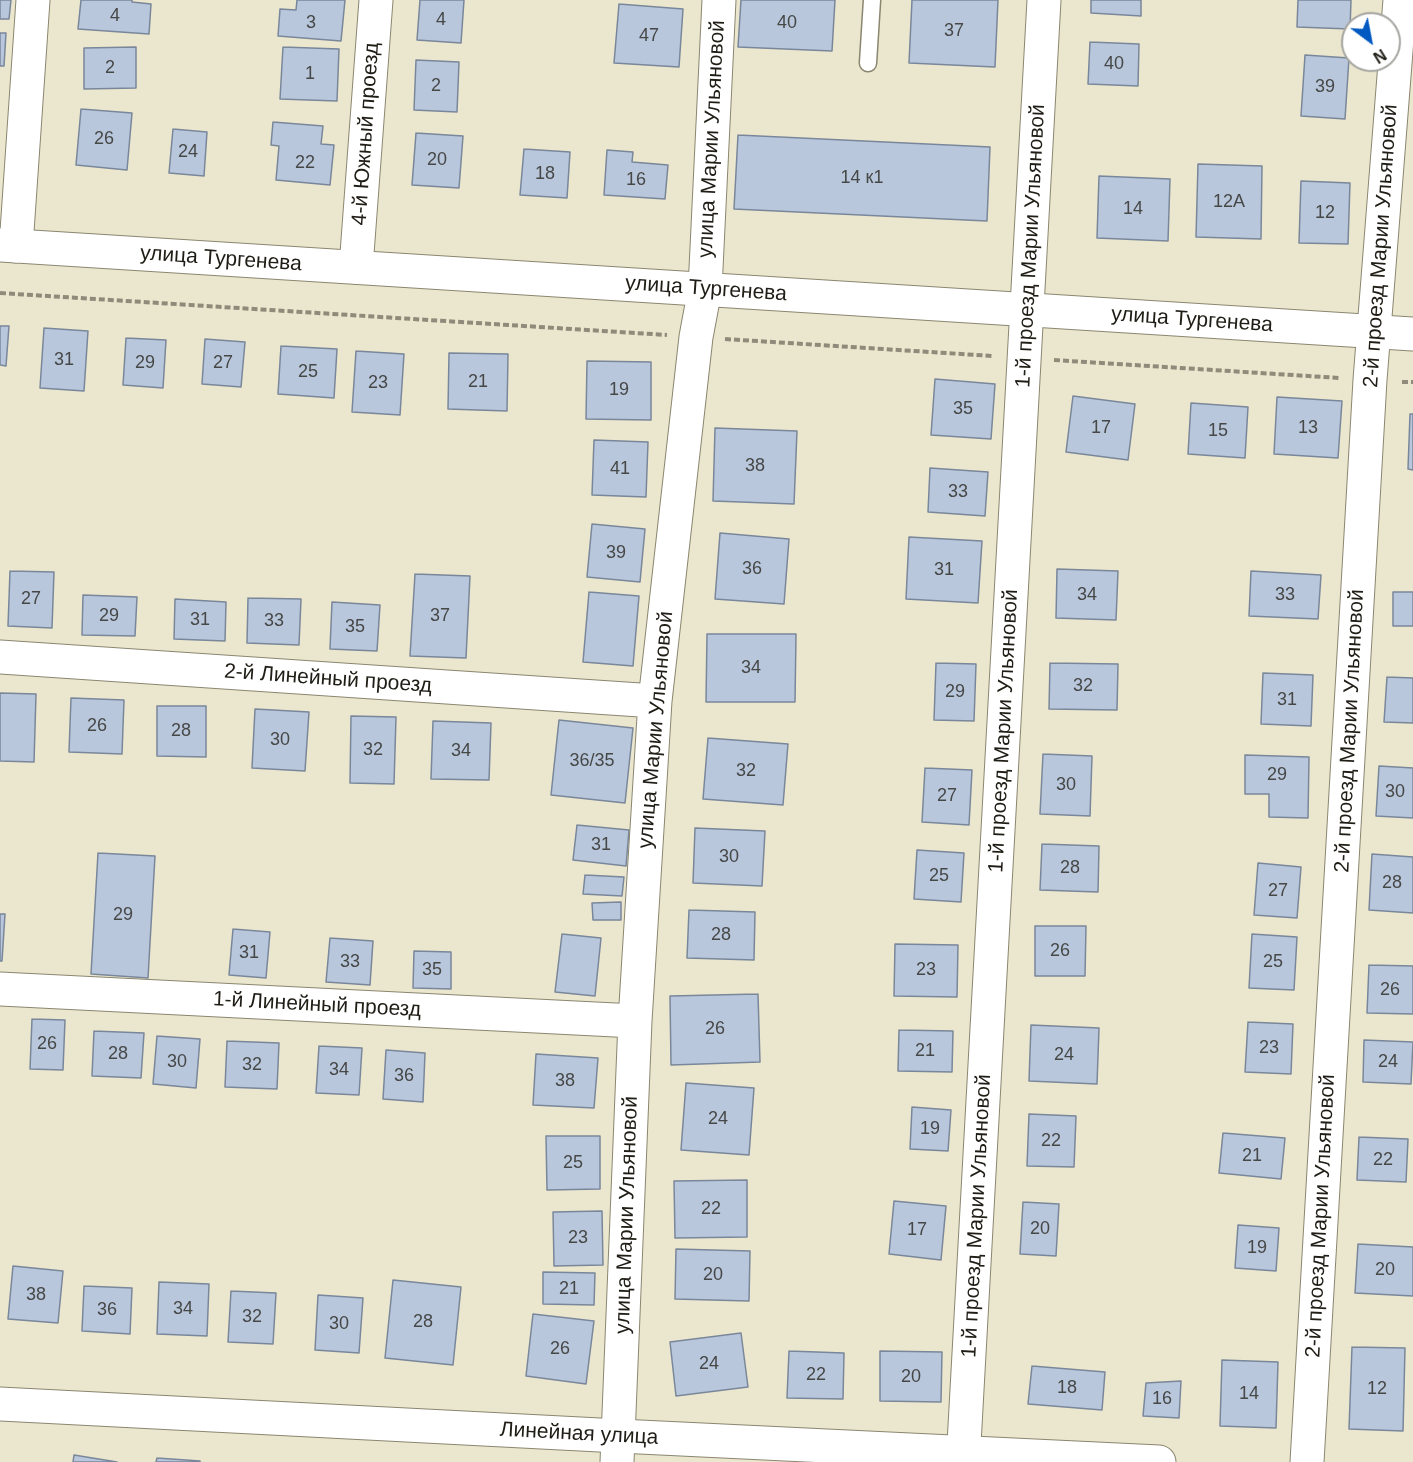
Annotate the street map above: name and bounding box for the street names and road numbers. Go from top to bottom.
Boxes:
street label: улица Марии Ульяновой [693,19,731,259]
street label: 4-й Южный проезд [347,42,385,226]
street label: 1-й проезд Марии Ульяновой [1011,104,1051,388]
street label: 2-й проезд Марии Ульяновой [1359,104,1403,388]
street label: улица Тургенева [139,241,303,277]
street label: улица Тургенева [624,271,788,307]
street label: улица Тургенева [1110,302,1274,338]
street label: 1-й проезд Марии Ульяновой [984,589,1024,873]
street label: 2-й проезд Марии Ульяновой [1330,589,1370,873]
street label: улица Марии Ульяновой [633,610,679,850]
street label: 2-й Линейный проезд [223,659,433,699]
street label: 1-й Линейный проезд [212,987,422,1023]
street label: 1-й проезд Марии Ульяновой [957,1074,997,1358]
street label: 2-й проезд Марии Ульяновой [1301,1074,1341,1358]
street label: улица Марии Ульяновой [610,1096,644,1334]
street label: Линейная улица [499,1417,659,1451]

